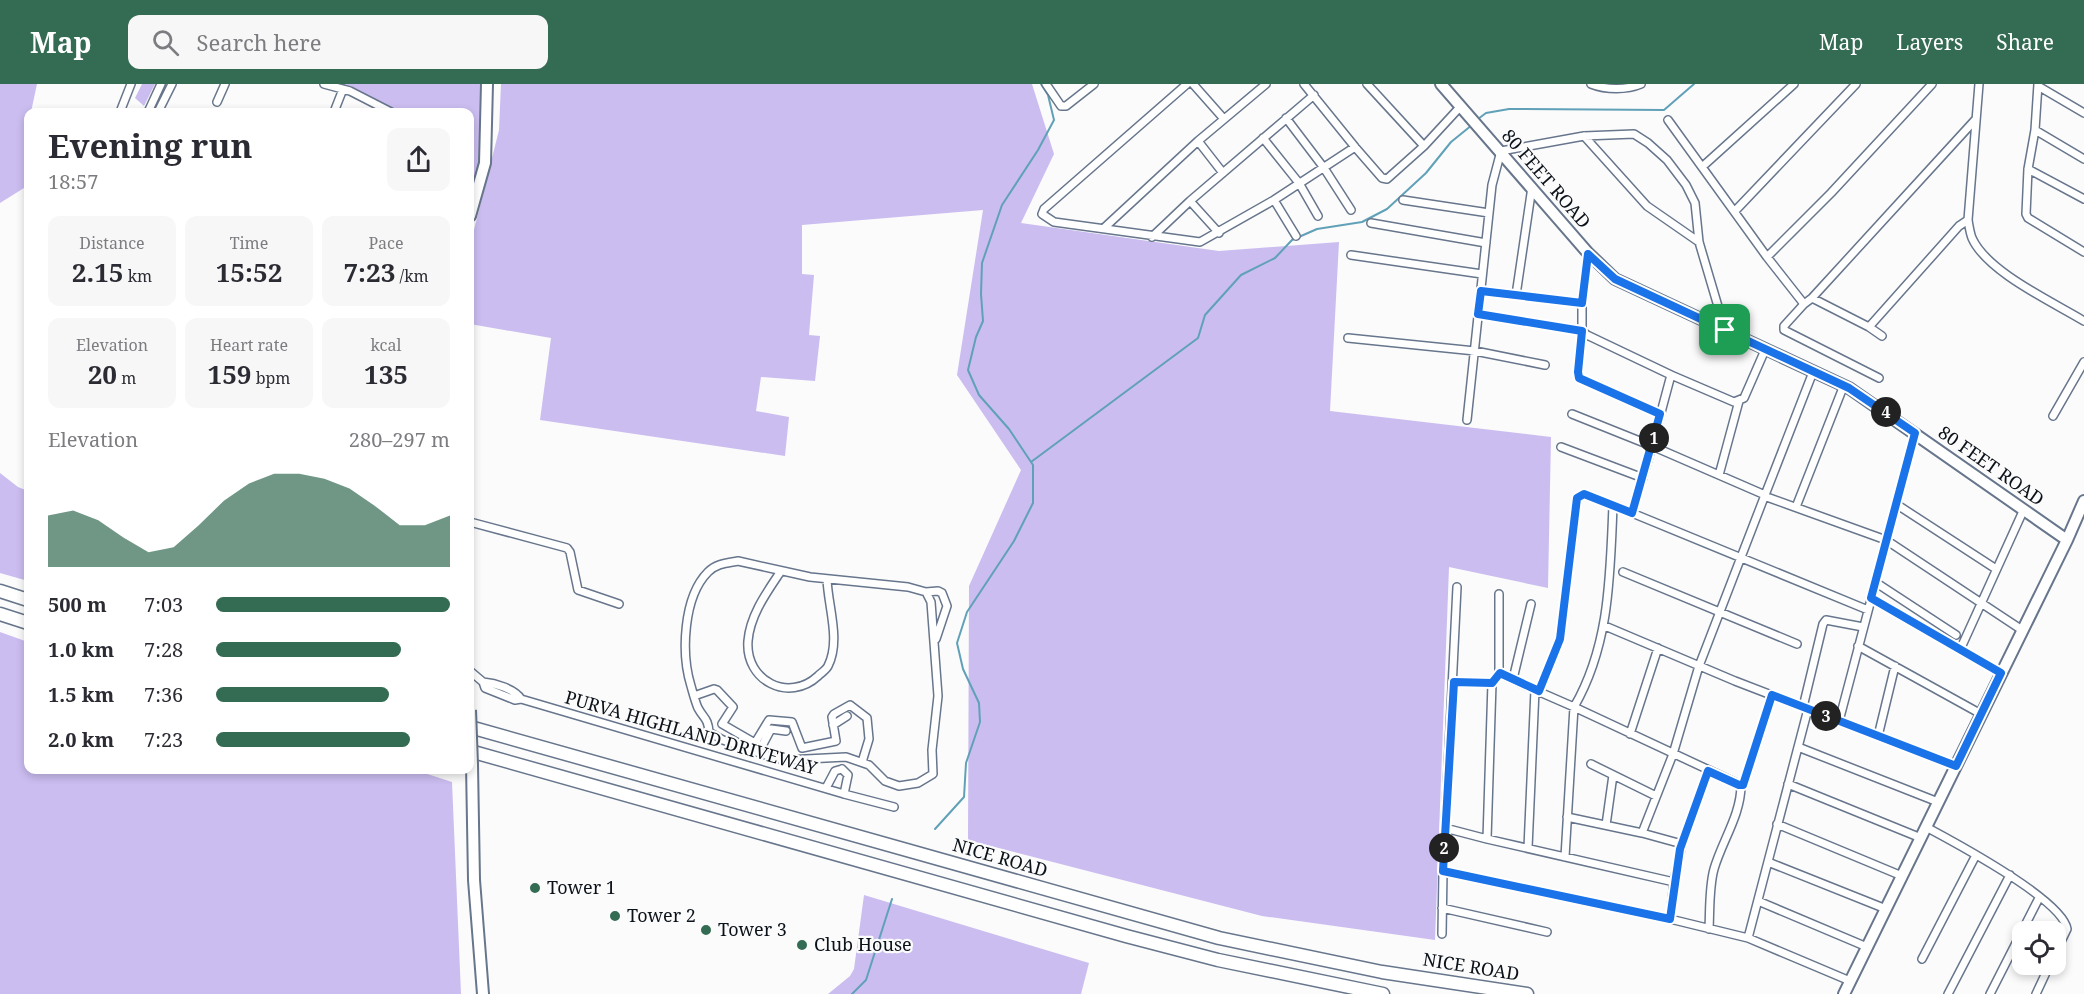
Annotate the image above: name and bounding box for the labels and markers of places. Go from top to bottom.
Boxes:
pin [1699,304,1750,355]
pin: 4 [1871,397,1901,427]
pin: 1 [1639,423,1669,453]
pin: 3 [1811,701,1841,731]
pin: 2 [1429,833,1459,863]
place label: Tower 1 [547,875,616,899]
marker: Tower 1 [528,881,542,895]
place label: Tower 2 [627,903,696,927]
marker: Tower 2 [608,909,622,923]
place label: Tower 3 [718,917,787,941]
marker: Tower 3 [699,923,713,937]
place label: Club House [814,932,912,956]
marker: Club House [795,938,809,952]

